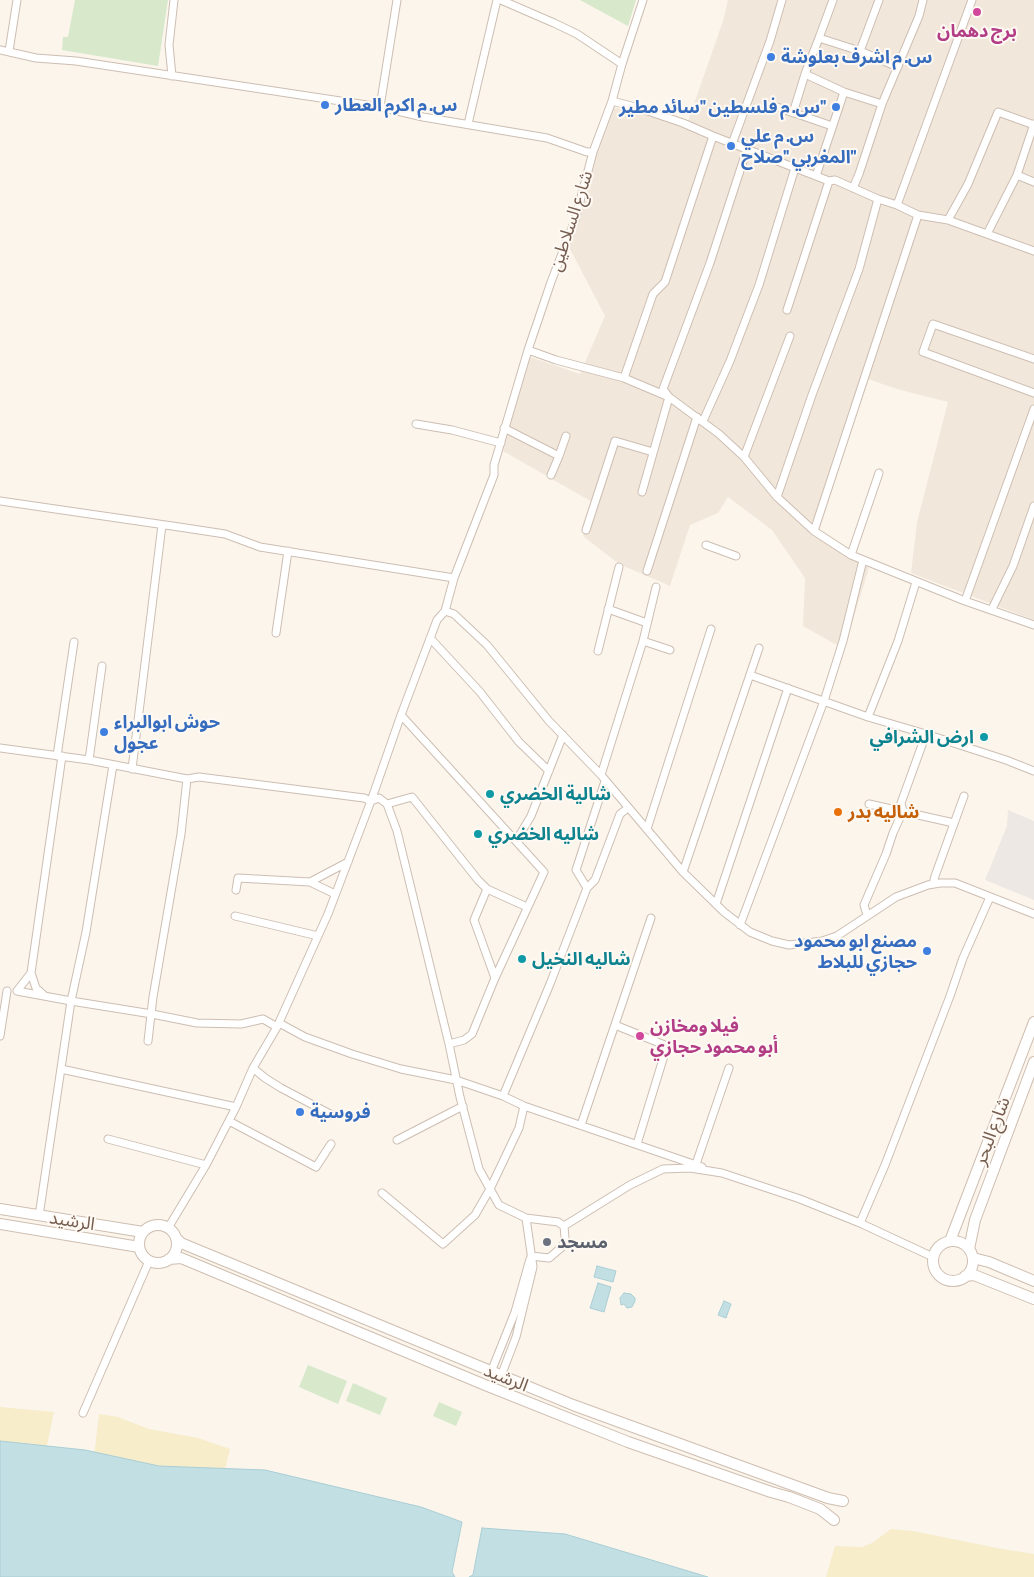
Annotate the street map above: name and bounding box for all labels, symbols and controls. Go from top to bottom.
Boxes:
marker: برج دهمان [971,6,983,18]
place label: برج دهمان [937,20,1017,42]
place label: س. م اشرف بعلوشة [781,46,933,68]
marker: س. م اشرف بعلوشة [765,51,777,63]
place label: س. م اكرم العطار [335,94,457,116]
place label: س. م فلسطين "سائد مطير" [619,96,826,118]
marker: س. م اكرم العطار [319,99,331,111]
marker: س. م فلسطين "سائد مطير" [830,101,842,113]
place label: س. م علي المغربي "صلاح" [741,125,856,168]
marker: س. م علي المغربي "صلاح" [725,140,737,152]
street label: شارع السلاطين [545,168,597,274]
place label: حوش ابوالبراء عجول [114,711,220,754]
marker: حوش ابوالبراء عجول [98,726,110,738]
place label: ارض الشرافي [870,726,974,748]
marker: ارض الشرافي [978,731,990,743]
place label: شالية الخضري [500,783,611,805]
marker: شالية الخضري [484,788,496,800]
place label: شاليه بدر [848,801,919,823]
marker: شاليه بدر [832,806,844,818]
place label: شاليه الخضري [488,823,599,845]
marker: شاليه الخضري [472,828,484,840]
place label: مصنع ابو محمود حجازي للبلاط [794,930,917,972]
marker: مصنع ابو محمود حجازي للبلاط [921,945,933,957]
place label: شاليه النخيل [532,948,631,970]
marker: شاليه النخيل [516,953,528,965]
place label: فيلا ومخازن أبو محمود حجازي [650,1015,778,1058]
marker: فيلا ومخازن أبو محمود حجازي [634,1030,646,1042]
street label: شارع البحر [969,1094,1015,1168]
place label: فروسية [310,1101,371,1123]
marker: فروسية [294,1106,306,1118]
street label: الرشيد [48,1207,96,1235]
place label: مسجد [557,1231,608,1253]
marker: مسجد [541,1236,553,1248]
street label: الرشيد [481,1359,531,1397]

